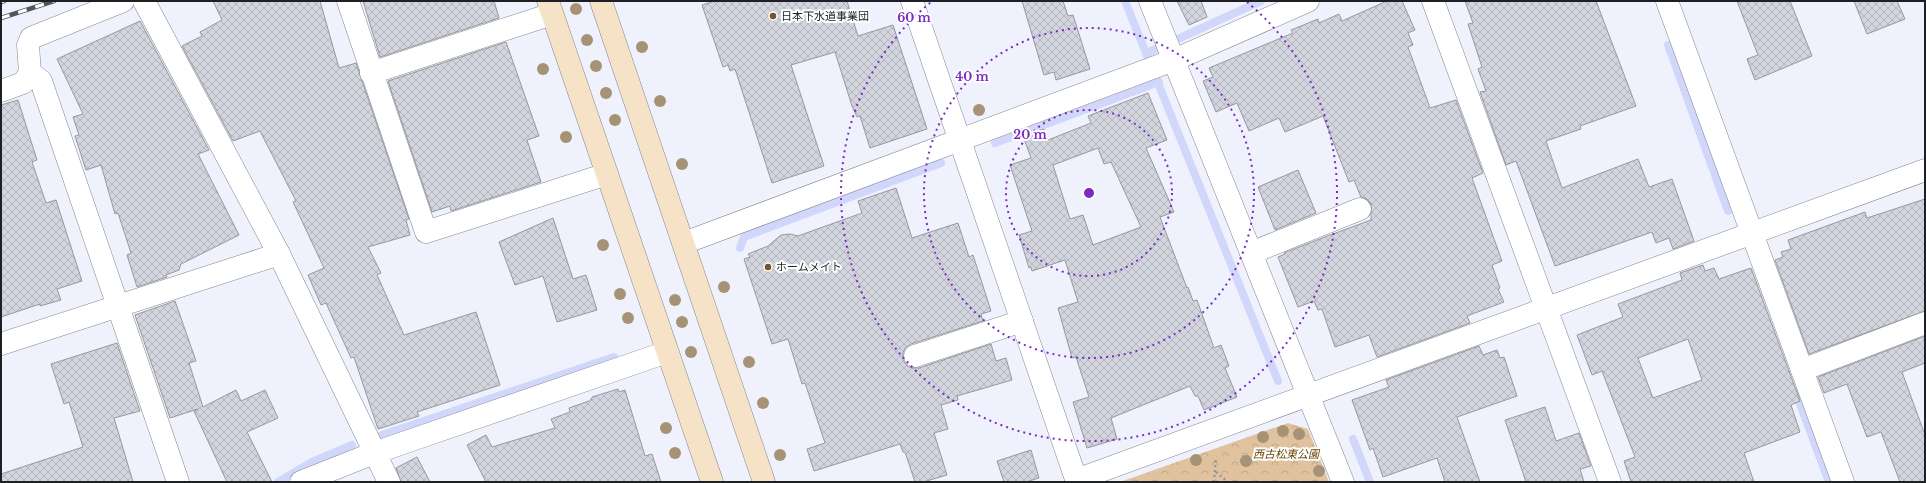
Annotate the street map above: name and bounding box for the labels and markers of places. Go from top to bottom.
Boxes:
place label: 日本下水道事業団 [781,9,869,23]
marker: 日本下水道事業団 [768,11,778,21]
centre of rings [1082,186,1096,200]
place label: ホームメイト [776,260,842,274]
marker: ホームメイト [763,262,773,272]

